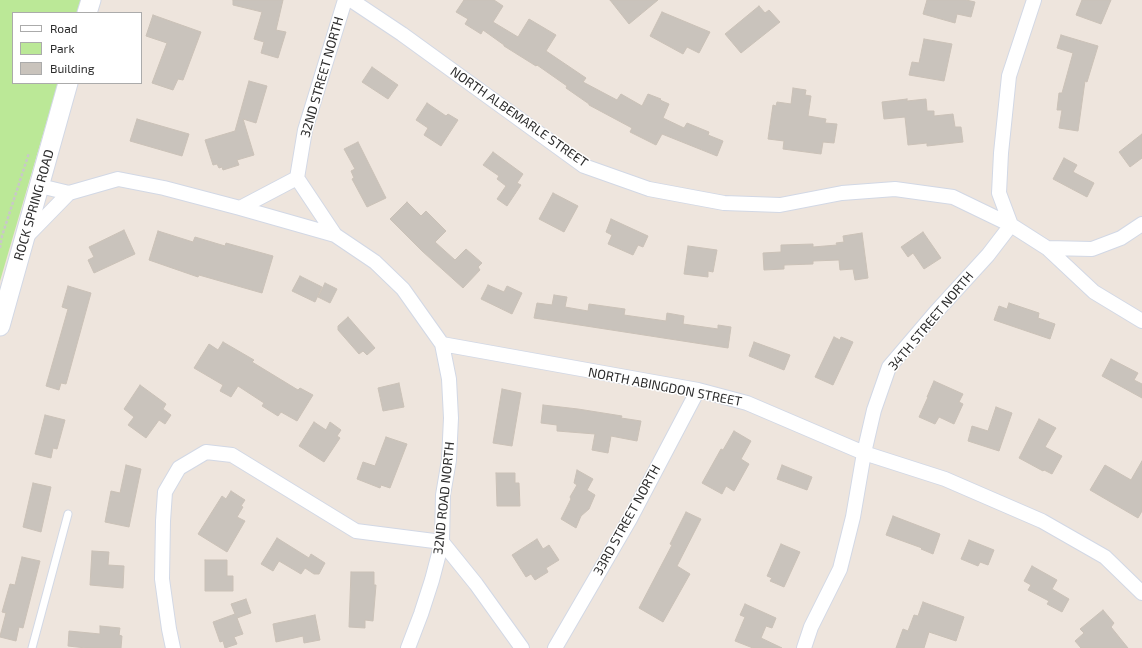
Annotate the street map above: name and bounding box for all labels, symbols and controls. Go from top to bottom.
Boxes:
legend [12,12,142,84]
street label: 32ND STREET NORTH [297,15,347,139]
text: Road [50,21,78,35]
text: Park [50,41,75,55]
text: Building [50,61,94,75]
street label: NORTH ALBEMARLE STREET [447,63,591,171]
street label: ROCK SPRING ROAD [11,148,57,262]
street label: 34TH STREET NORTH [885,268,977,374]
street label: NORTH ABINGDON STREET [587,364,743,410]
street label: 32ND ROAD NORTH [430,441,458,555]
street label: 33RD STREET NORTH [590,462,664,578]

